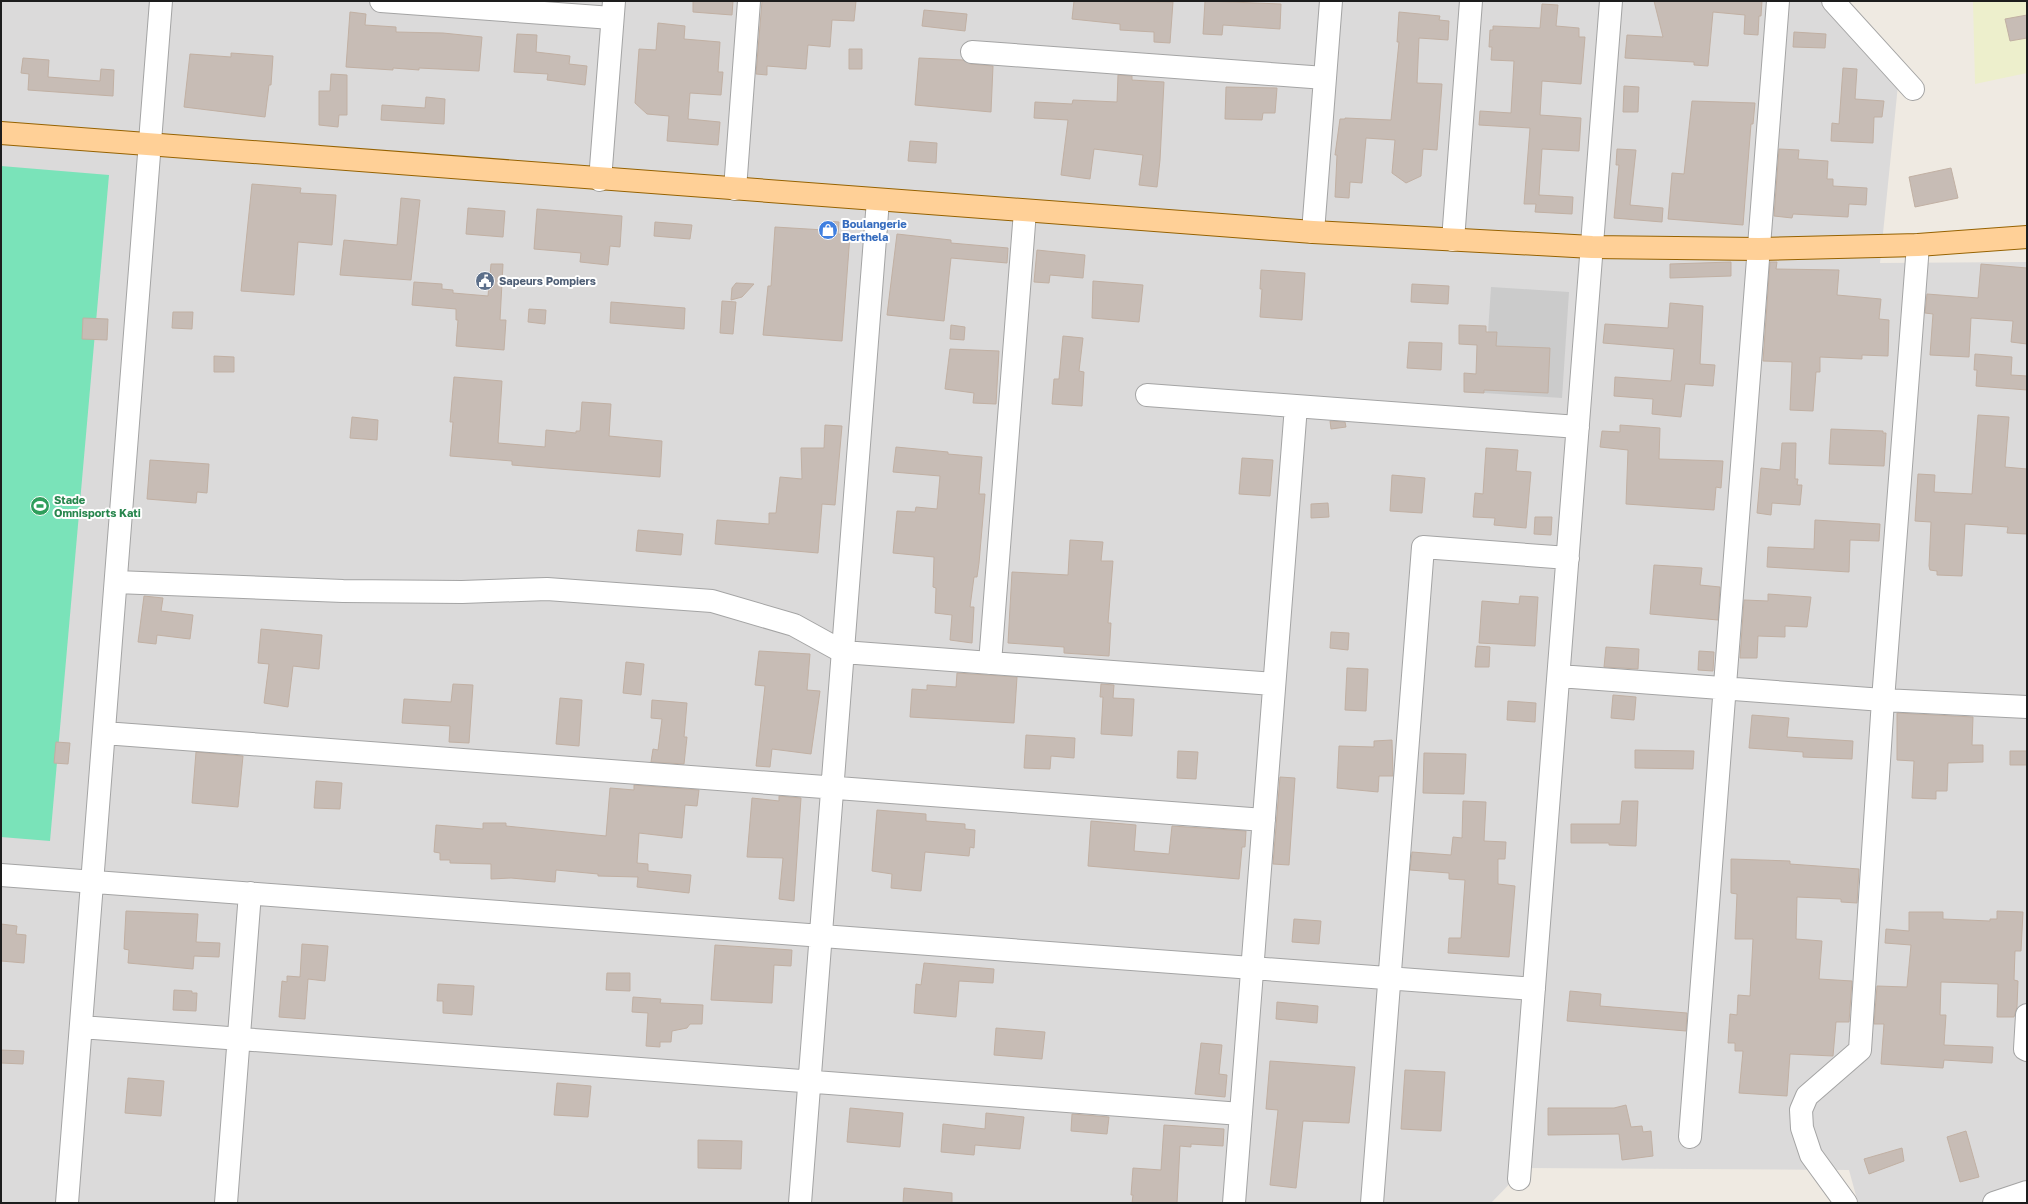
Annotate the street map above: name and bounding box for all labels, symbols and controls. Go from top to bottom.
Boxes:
place label: Boulangerie Berthela [842,217,907,243]
shop icon: Boulangerie Berthela [817,219,839,241]
public building icon: Sapeurs Pompiers [474,270,496,292]
place label: Sapeurs Pompiers [499,274,596,287]
place label: Stade Omnisports Kati [54,493,141,519]
sports icon: Stade Omnisports Kati [29,495,51,517]

